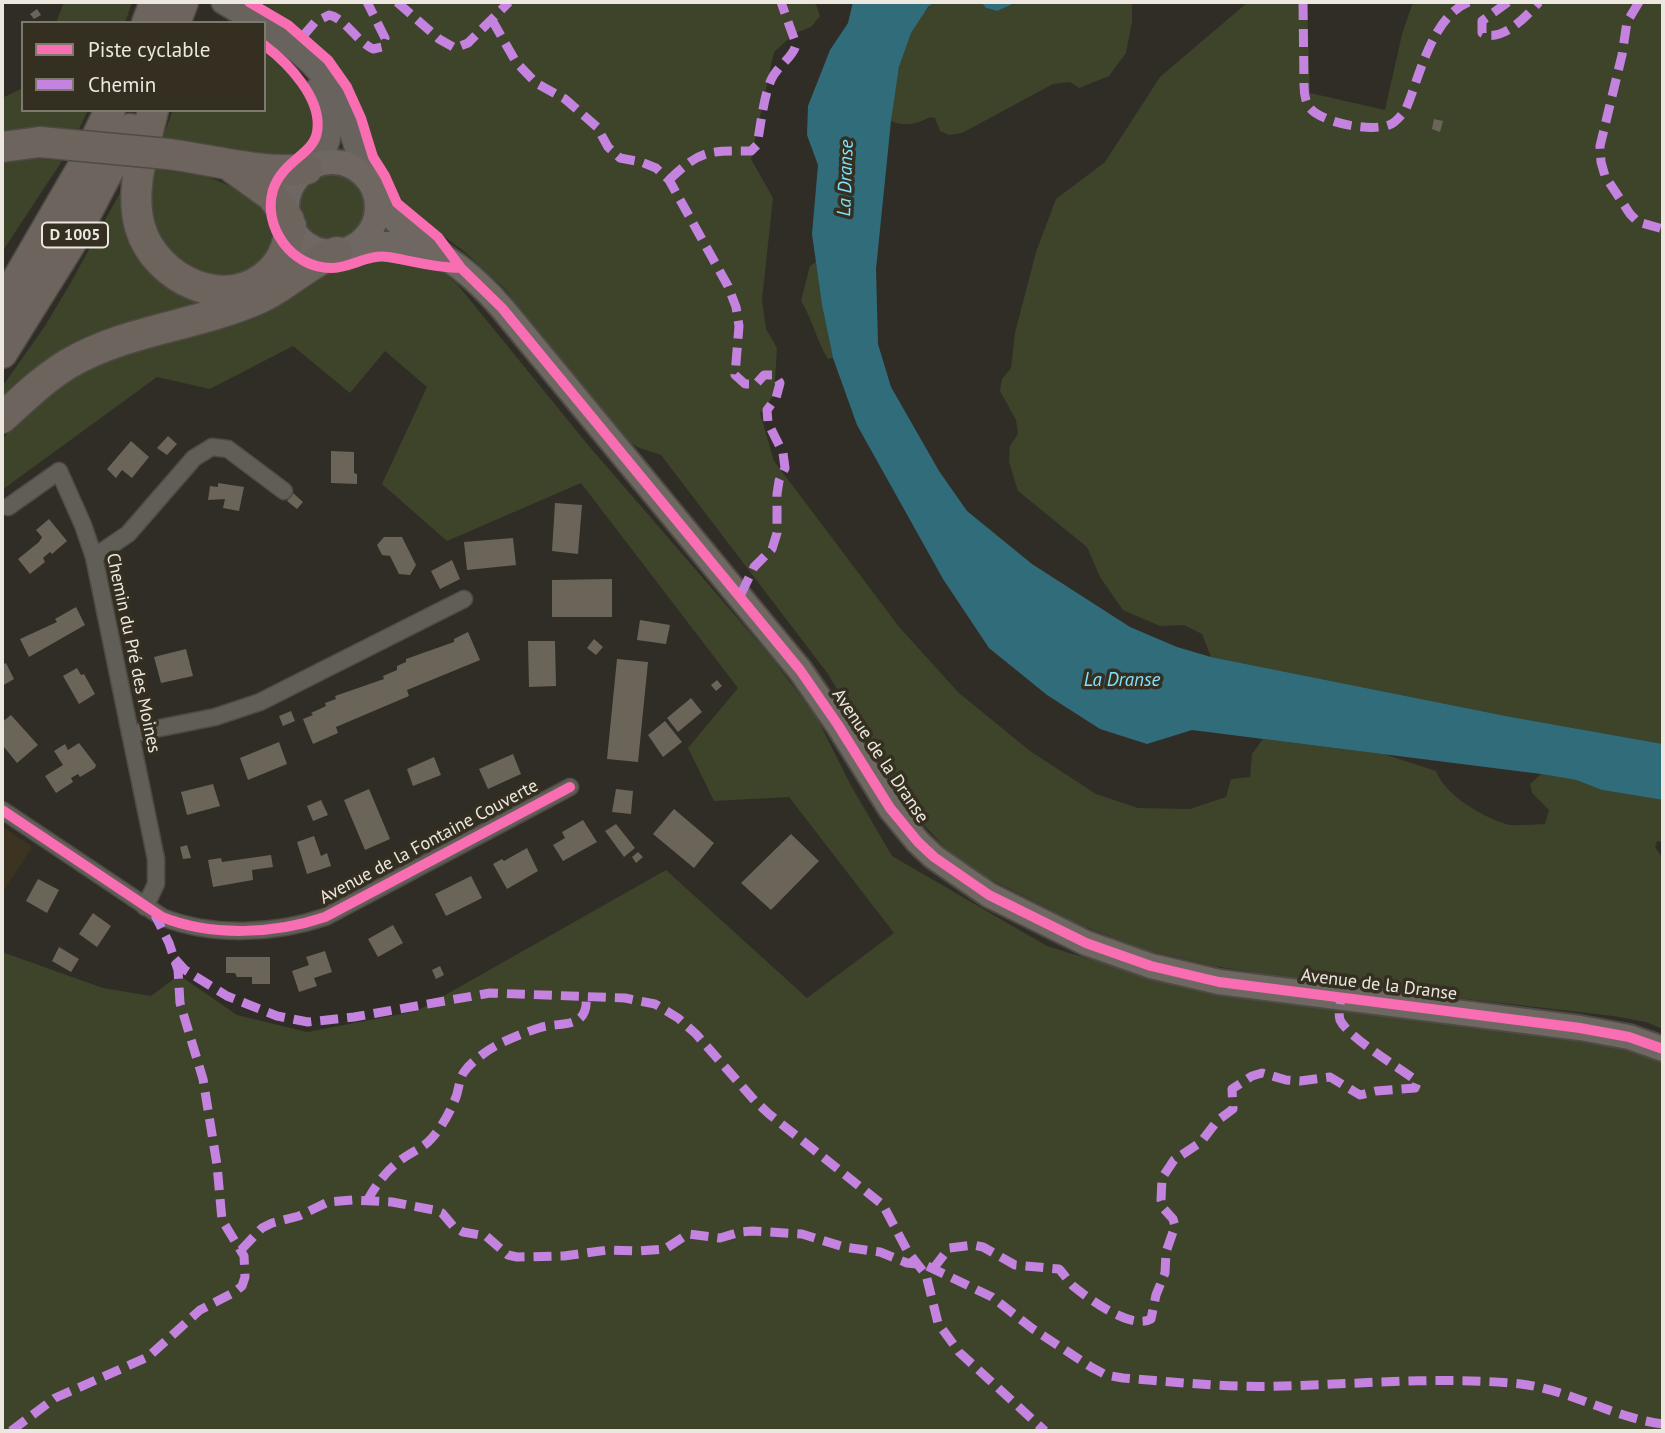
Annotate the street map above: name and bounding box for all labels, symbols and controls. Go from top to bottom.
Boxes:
legend [21,21,266,112]
text: Piste cyclable [88,36,210,63]
text: Chemin [88,71,156,98]
water label: La Dranse [833,139,859,217]
road number: D 1005 [42,222,108,247]
street label: Chemin du Pré des Moines [101,551,165,755]
water label: La Dranse [1084,670,1160,692]
street label: Avenue de la Dranse [827,685,933,827]
street label: Avenue de la Fontaine Couverte [316,775,542,909]
street label: Avenue de la Dranse [1300,965,1458,1005]

